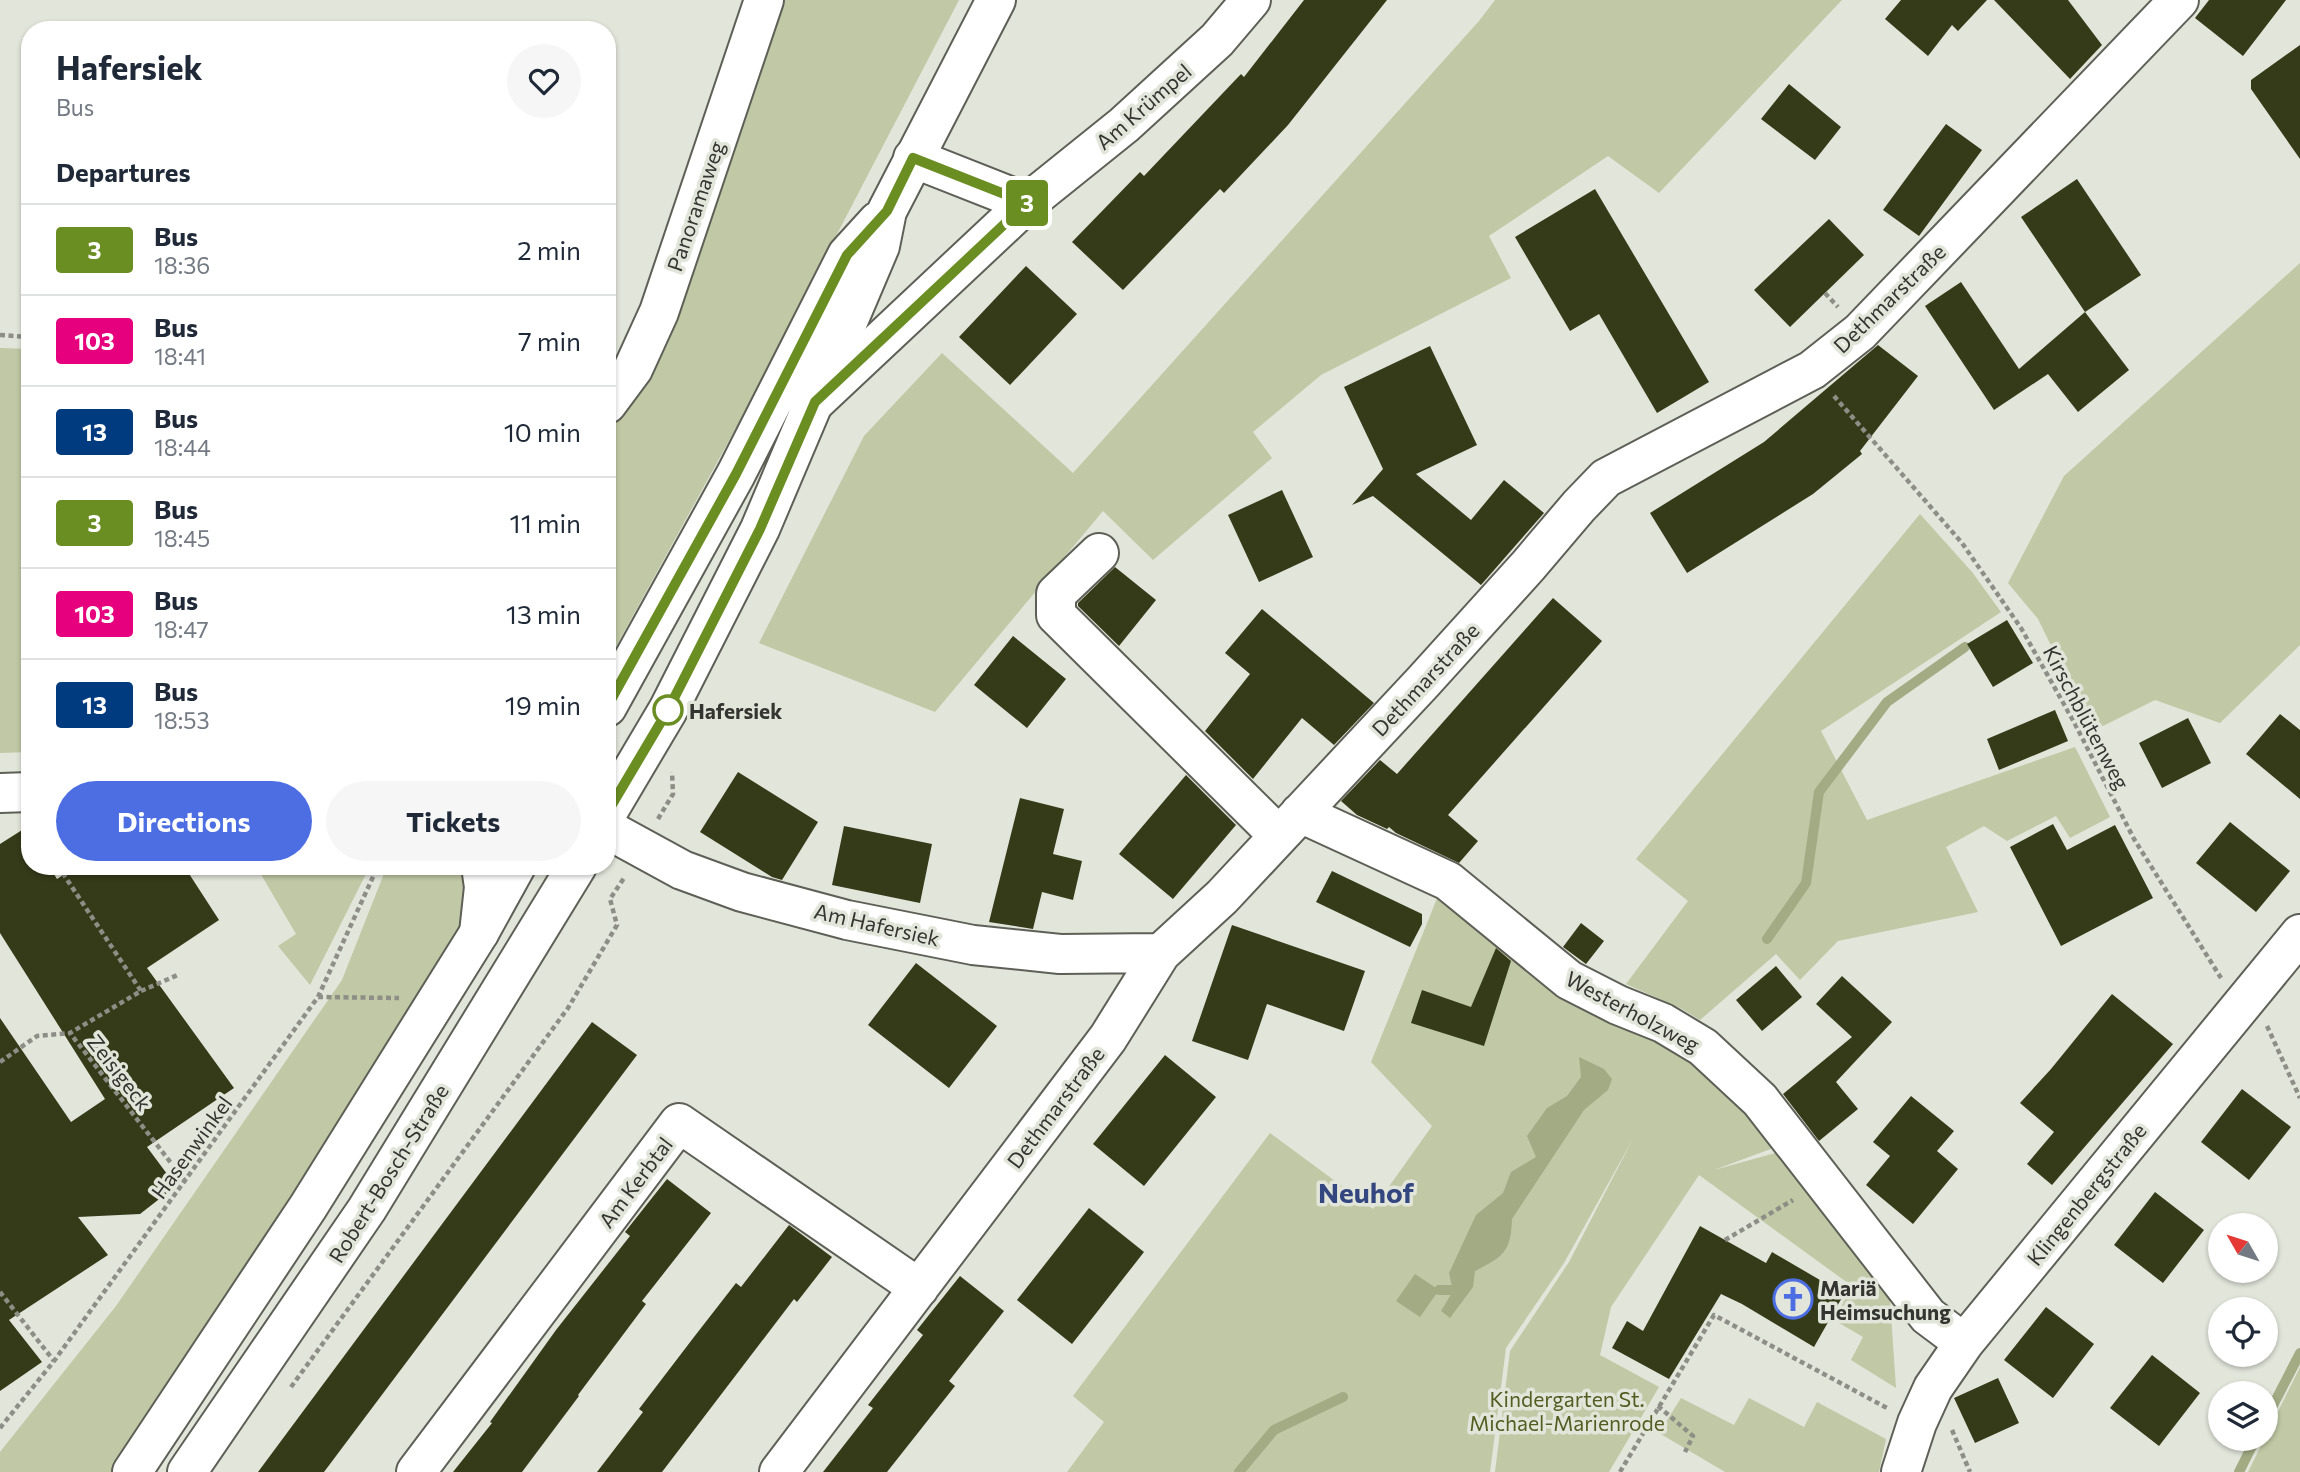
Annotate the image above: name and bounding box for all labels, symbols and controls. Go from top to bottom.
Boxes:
button: heart [507,44,581,118]
text: Hafersiek [56,46,203,87]
street label: Am Krümpel [1090,58,1196,154]
text: Bus [56,93,94,121]
street label: Panoramaweg [661,138,729,274]
text: Departures [56,156,191,187]
line badge: 3 [1004,180,1050,226]
text: 3 [1020,188,1034,217]
text: Bus [154,220,198,251]
text: 2 min [517,234,581,265]
text: 3 [88,235,101,264]
street label: Dethmarstraße [1828,238,1950,358]
text: 18:36 [154,251,210,279]
text: Bus [154,311,198,342]
text: 7 min [518,325,581,356]
text: 103 [74,326,115,355]
text: 18:41 [154,342,206,370]
text: Bus [154,402,198,433]
text: 10 min [504,416,581,447]
text: 13 [82,417,107,446]
text: 18:44 [154,433,211,461]
text: Bus [154,493,198,524]
text: 11 min [510,507,581,538]
text: 3 [88,508,101,537]
text: 18:45 [154,524,210,552]
text: Bus [154,584,198,615]
text: 13 min [506,598,581,629]
text: 103 [74,599,115,628]
text: 18:47 [154,615,209,643]
street label: Dethmarstraße [1366,617,1484,741]
street label: Kirschblütenweg [2039,641,2135,793]
text: Bus [154,675,198,706]
text: 19 min [505,689,581,720]
text: 13 [82,690,107,719]
marker: Hafersiek [653,695,683,725]
place label: Hafersiek [689,698,782,723]
text: 18:53 [154,706,210,734]
button: Directions [56,781,312,861]
button: Tickets [326,781,581,861]
street label: Am Hafersiek [812,897,942,951]
street label: Westerholzweg [1562,965,1704,1057]
street label: Zeisigeck [83,1029,157,1115]
street label: Dethmarstraße [1001,1041,1109,1173]
street label: Robert-Bosch-Straße [323,1079,453,1267]
street label: Hasenwinkel [145,1091,237,1203]
street label: Klingenbergstraße [2021,1118,2151,1270]
street label: Am Kerbtal [593,1132,677,1232]
district label: Neuhof [1318,1175,1415,1209]
north arrow [2208,1213,2278,1283]
map controls [2208,1213,2278,1451]
place label: Mariä Heimsuchung [1820,1275,1951,1324]
church icon: Mariä Heimsuchung [1772,1278,1814,1320]
button: locate [2208,1297,2278,1367]
button: layers [2208,1381,2278,1451]
park label: Kindergarten St. Michael-Marienrode [1469,1386,1665,1435]

